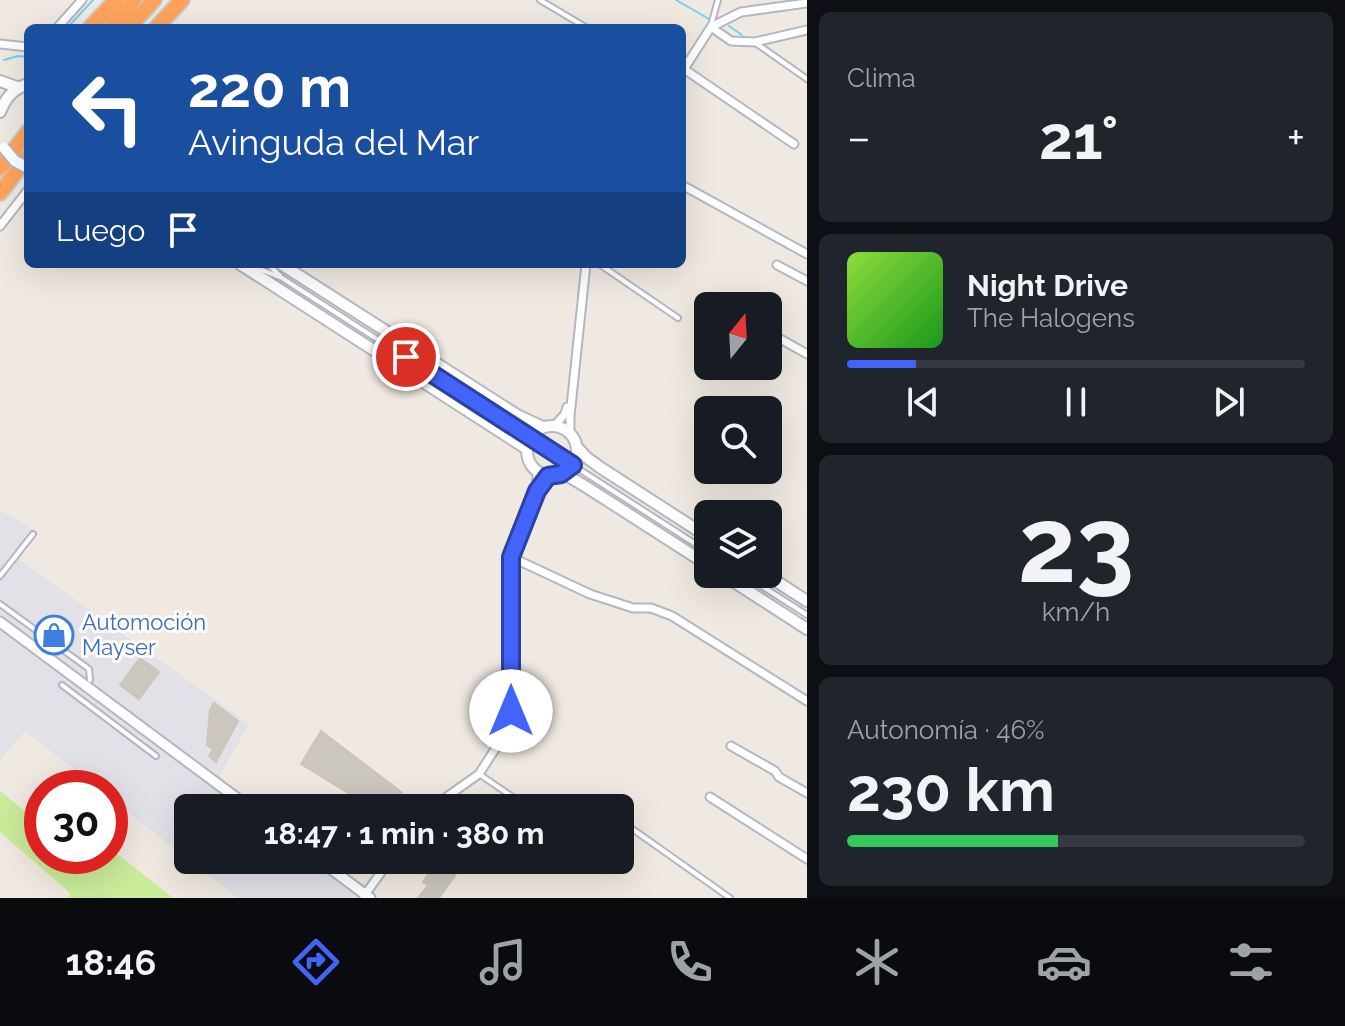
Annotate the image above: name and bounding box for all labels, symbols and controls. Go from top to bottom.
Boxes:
text: 220 m [188,54,351,120]
icon: left [56,56,160,160]
text: Clima [847,63,916,93]
text: 21° [1039,103,1118,173]
text: − [847,112,871,163]
text: + [1287,112,1305,163]
text: Avinguda del Mar [188,121,479,163]
icon: arrive [161,208,205,252]
text: Luego [56,213,145,248]
text: Night Drive [967,268,1128,303]
north arrow [694,292,782,380]
map controls [694,292,782,588]
text: The Halogens [967,303,1135,333]
pin [372,323,440,391]
icon: arrive [384,335,428,379]
icon: previous [901,380,945,424]
icon: pause [1054,380,1098,424]
icon: next [1207,380,1251,424]
button: search [694,396,782,484]
text: 23 [1018,484,1134,606]
button: layers [694,500,782,588]
text: km/h [1042,597,1110,627]
place label: Automoción Mayser [82,609,206,660]
shop icon: Automoción Mayser [33,614,75,656]
position arrow [469,669,553,753]
text: Autonomía · 46% [847,715,1045,745]
text: 230 km [847,755,1055,825]
speed limit sign: 30 [24,770,128,874]
text: 18:47 · 1 min · 380 m [264,816,544,851]
icon: directions [288,934,344,990]
icon: music [475,934,531,990]
icon: phone [662,934,718,990]
icon: climate [849,934,905,990]
icon: car [1036,934,1092,990]
icon: filters [1223,934,1279,990]
text: 18:46 [66,941,156,983]

